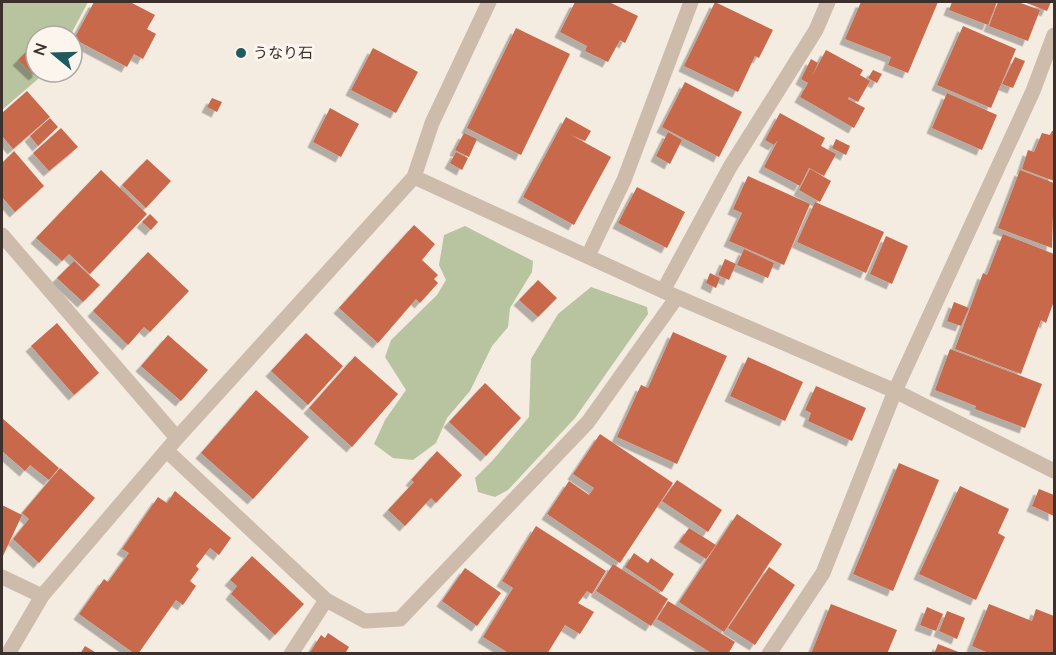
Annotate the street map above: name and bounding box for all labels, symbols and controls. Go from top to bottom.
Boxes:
north arrow [24,24,84,84]
text: N [28,40,53,59]
place label: うなり石 [253,43,313,63]
marker: うなり石 [234,46,248,60]

